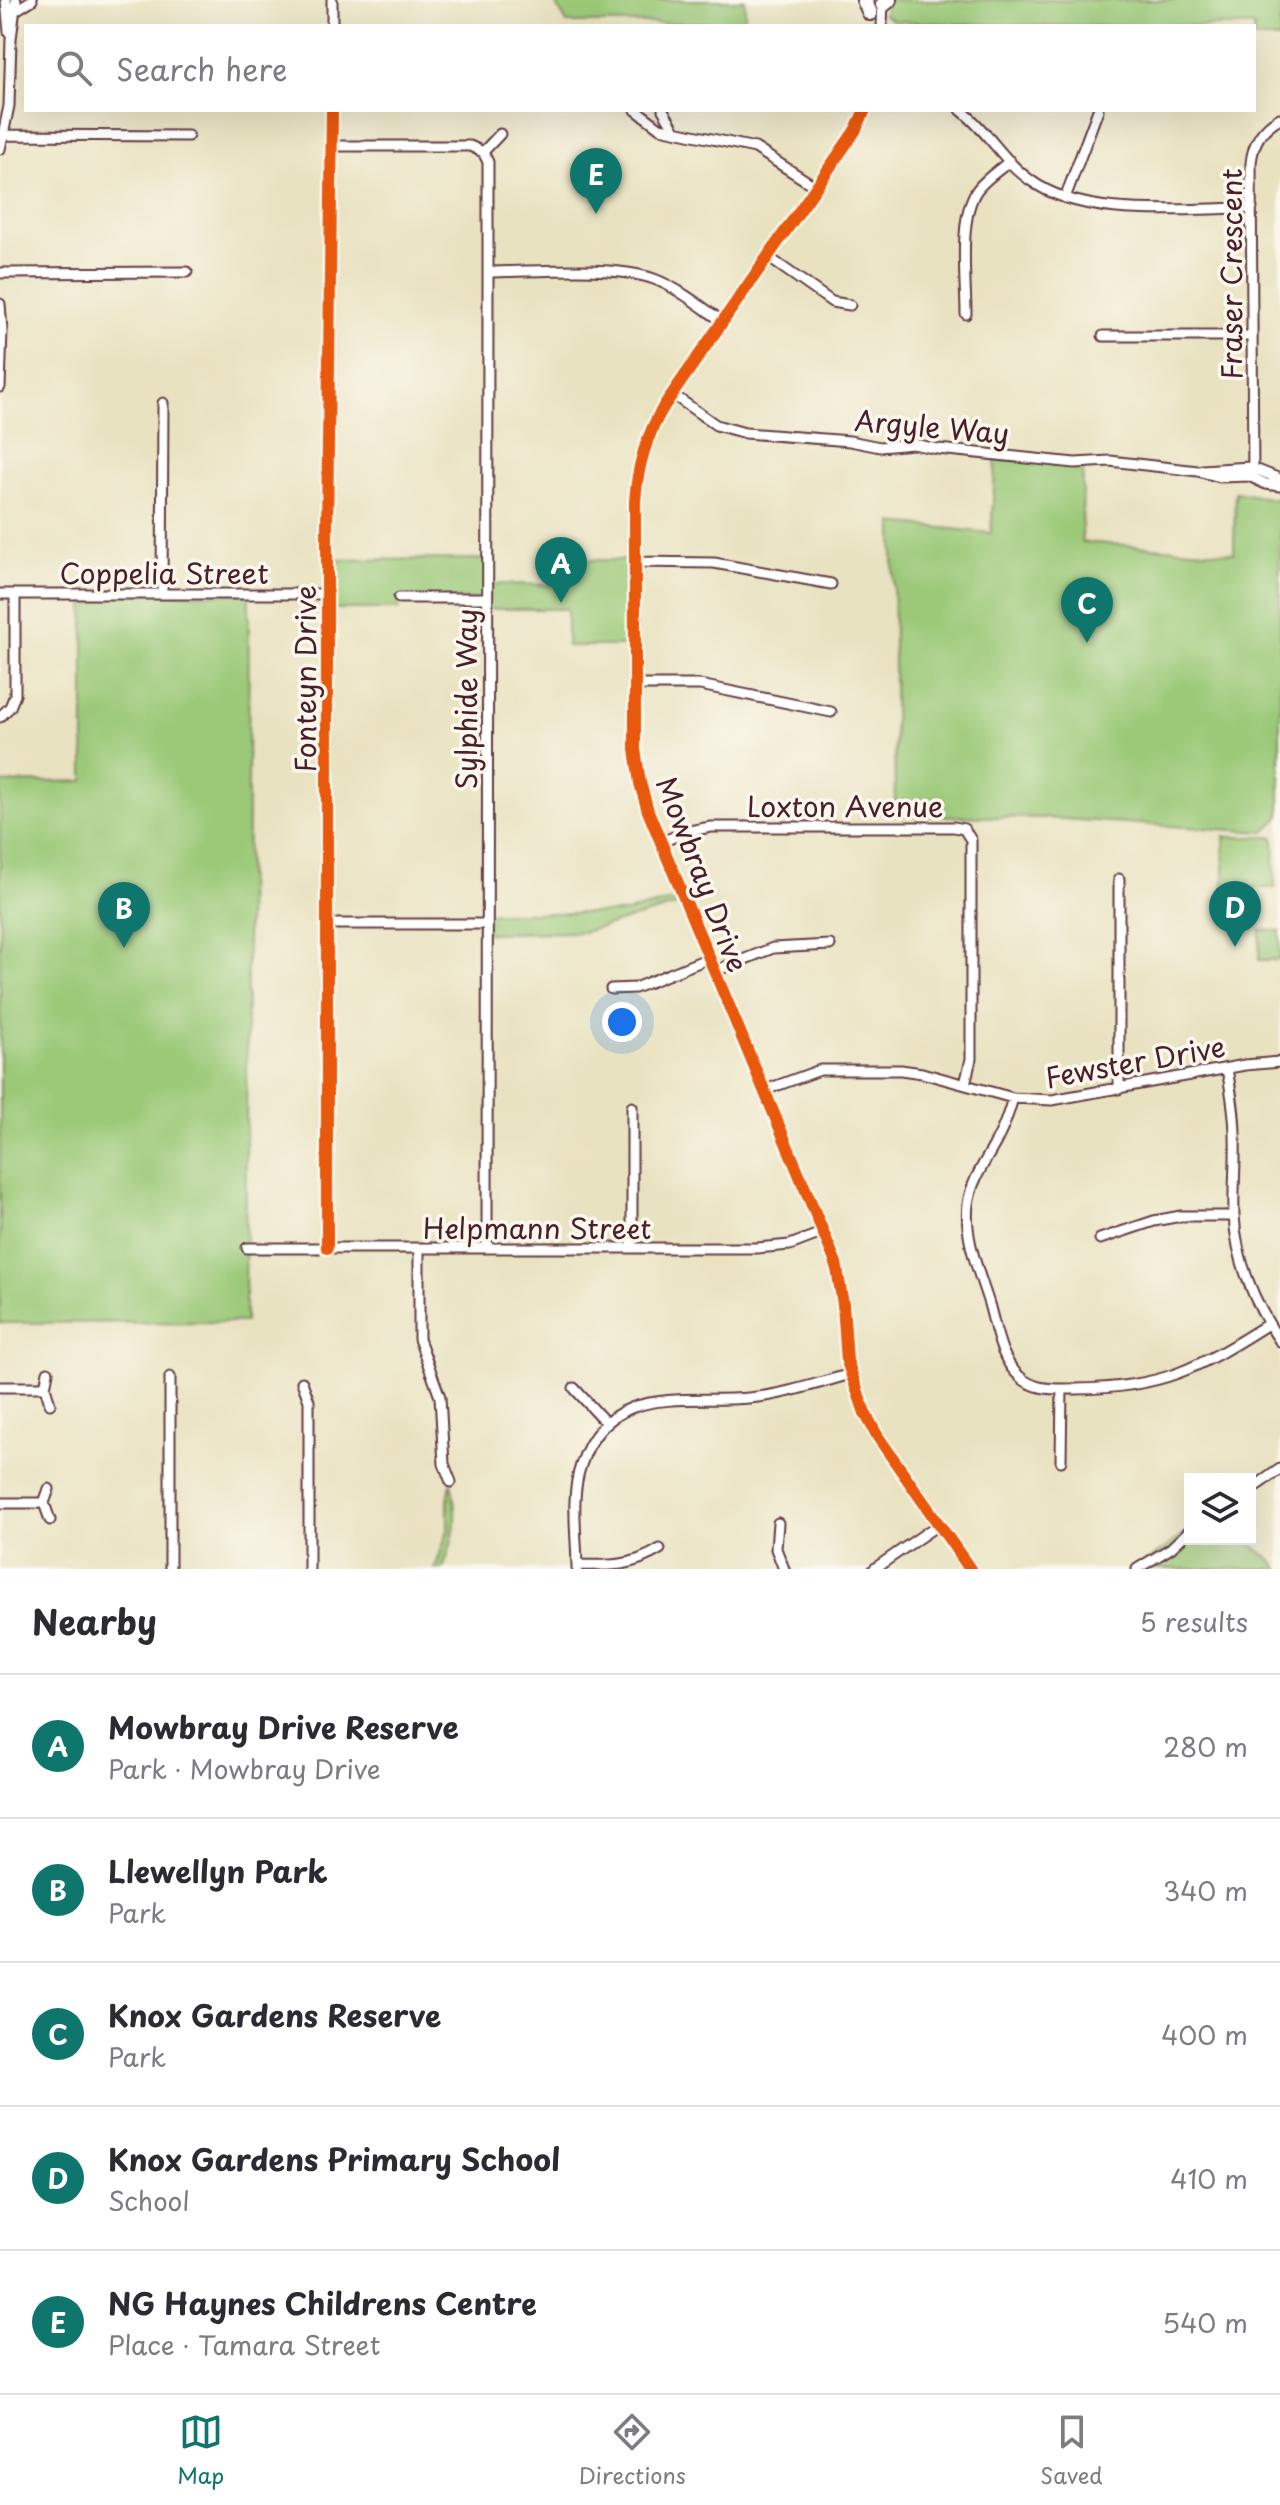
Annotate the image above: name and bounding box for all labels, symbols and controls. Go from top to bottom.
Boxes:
search box [24,24,1256,112]
icon: search [52,46,96,90]
text: Search here [116,46,288,91]
pin: E [570,148,622,214]
street label: Fraser Crescent [1209,168,1252,380]
street label: Argyle Way [853,398,1011,454]
pin: A [535,537,587,603]
street label: Coppelia Street [59,551,269,594]
pin: C [1061,577,1113,643]
street label: Fonteyn Drive [283,585,326,773]
street label: Sylphide Way [444,608,487,790]
street label: Mowbray Drive [646,770,760,978]
street label: Loxton Avenue [747,784,943,827]
pin: D [1209,881,1261,947]
pin: B [98,882,150,948]
your location [602,1002,642,1042]
street label: Fewster Drive [1041,1024,1229,1098]
street label: Helpmann Street [423,1206,651,1249]
map controls [1184,1473,1256,1545]
button: layers [1184,1473,1256,1545]
text: Nearby [32,1595,157,1647]
text: 5 results [1140,1602,1248,1641]
text: Mowbray Drive Reserve [108,1704,459,1749]
text: A [48,1727,68,1766]
text: 280 m [1163,1727,1248,1766]
text: Park · Mowbray Drive [108,1749,381,1788]
text: Llewellyn Park [108,1848,328,1893]
text: B [49,1871,67,1910]
text: 340 m [1163,1871,1248,1910]
text: Park [108,1893,166,1932]
text: Knox Gardens Reserve [108,1992,441,2037]
text: C [48,2015,68,2054]
text: 400 m [1161,2015,1248,2054]
text: Park [108,2037,166,2076]
text: Knox Gardens Primary School [108,2136,560,2181]
text: D [48,2159,68,2198]
text: 410 m [1170,2159,1248,2198]
text: School [108,2181,190,2220]
text: NG Haynes Childrens Centre [108,2280,537,2325]
text: E [50,2303,66,2342]
text: 540 m [1162,2303,1248,2342]
text: Place · Tamara Street [108,2325,380,2364]
tab: Map [177,2410,224,2491]
tab: Directions [579,2410,686,2491]
tab: Saved [1040,2410,1103,2491]

